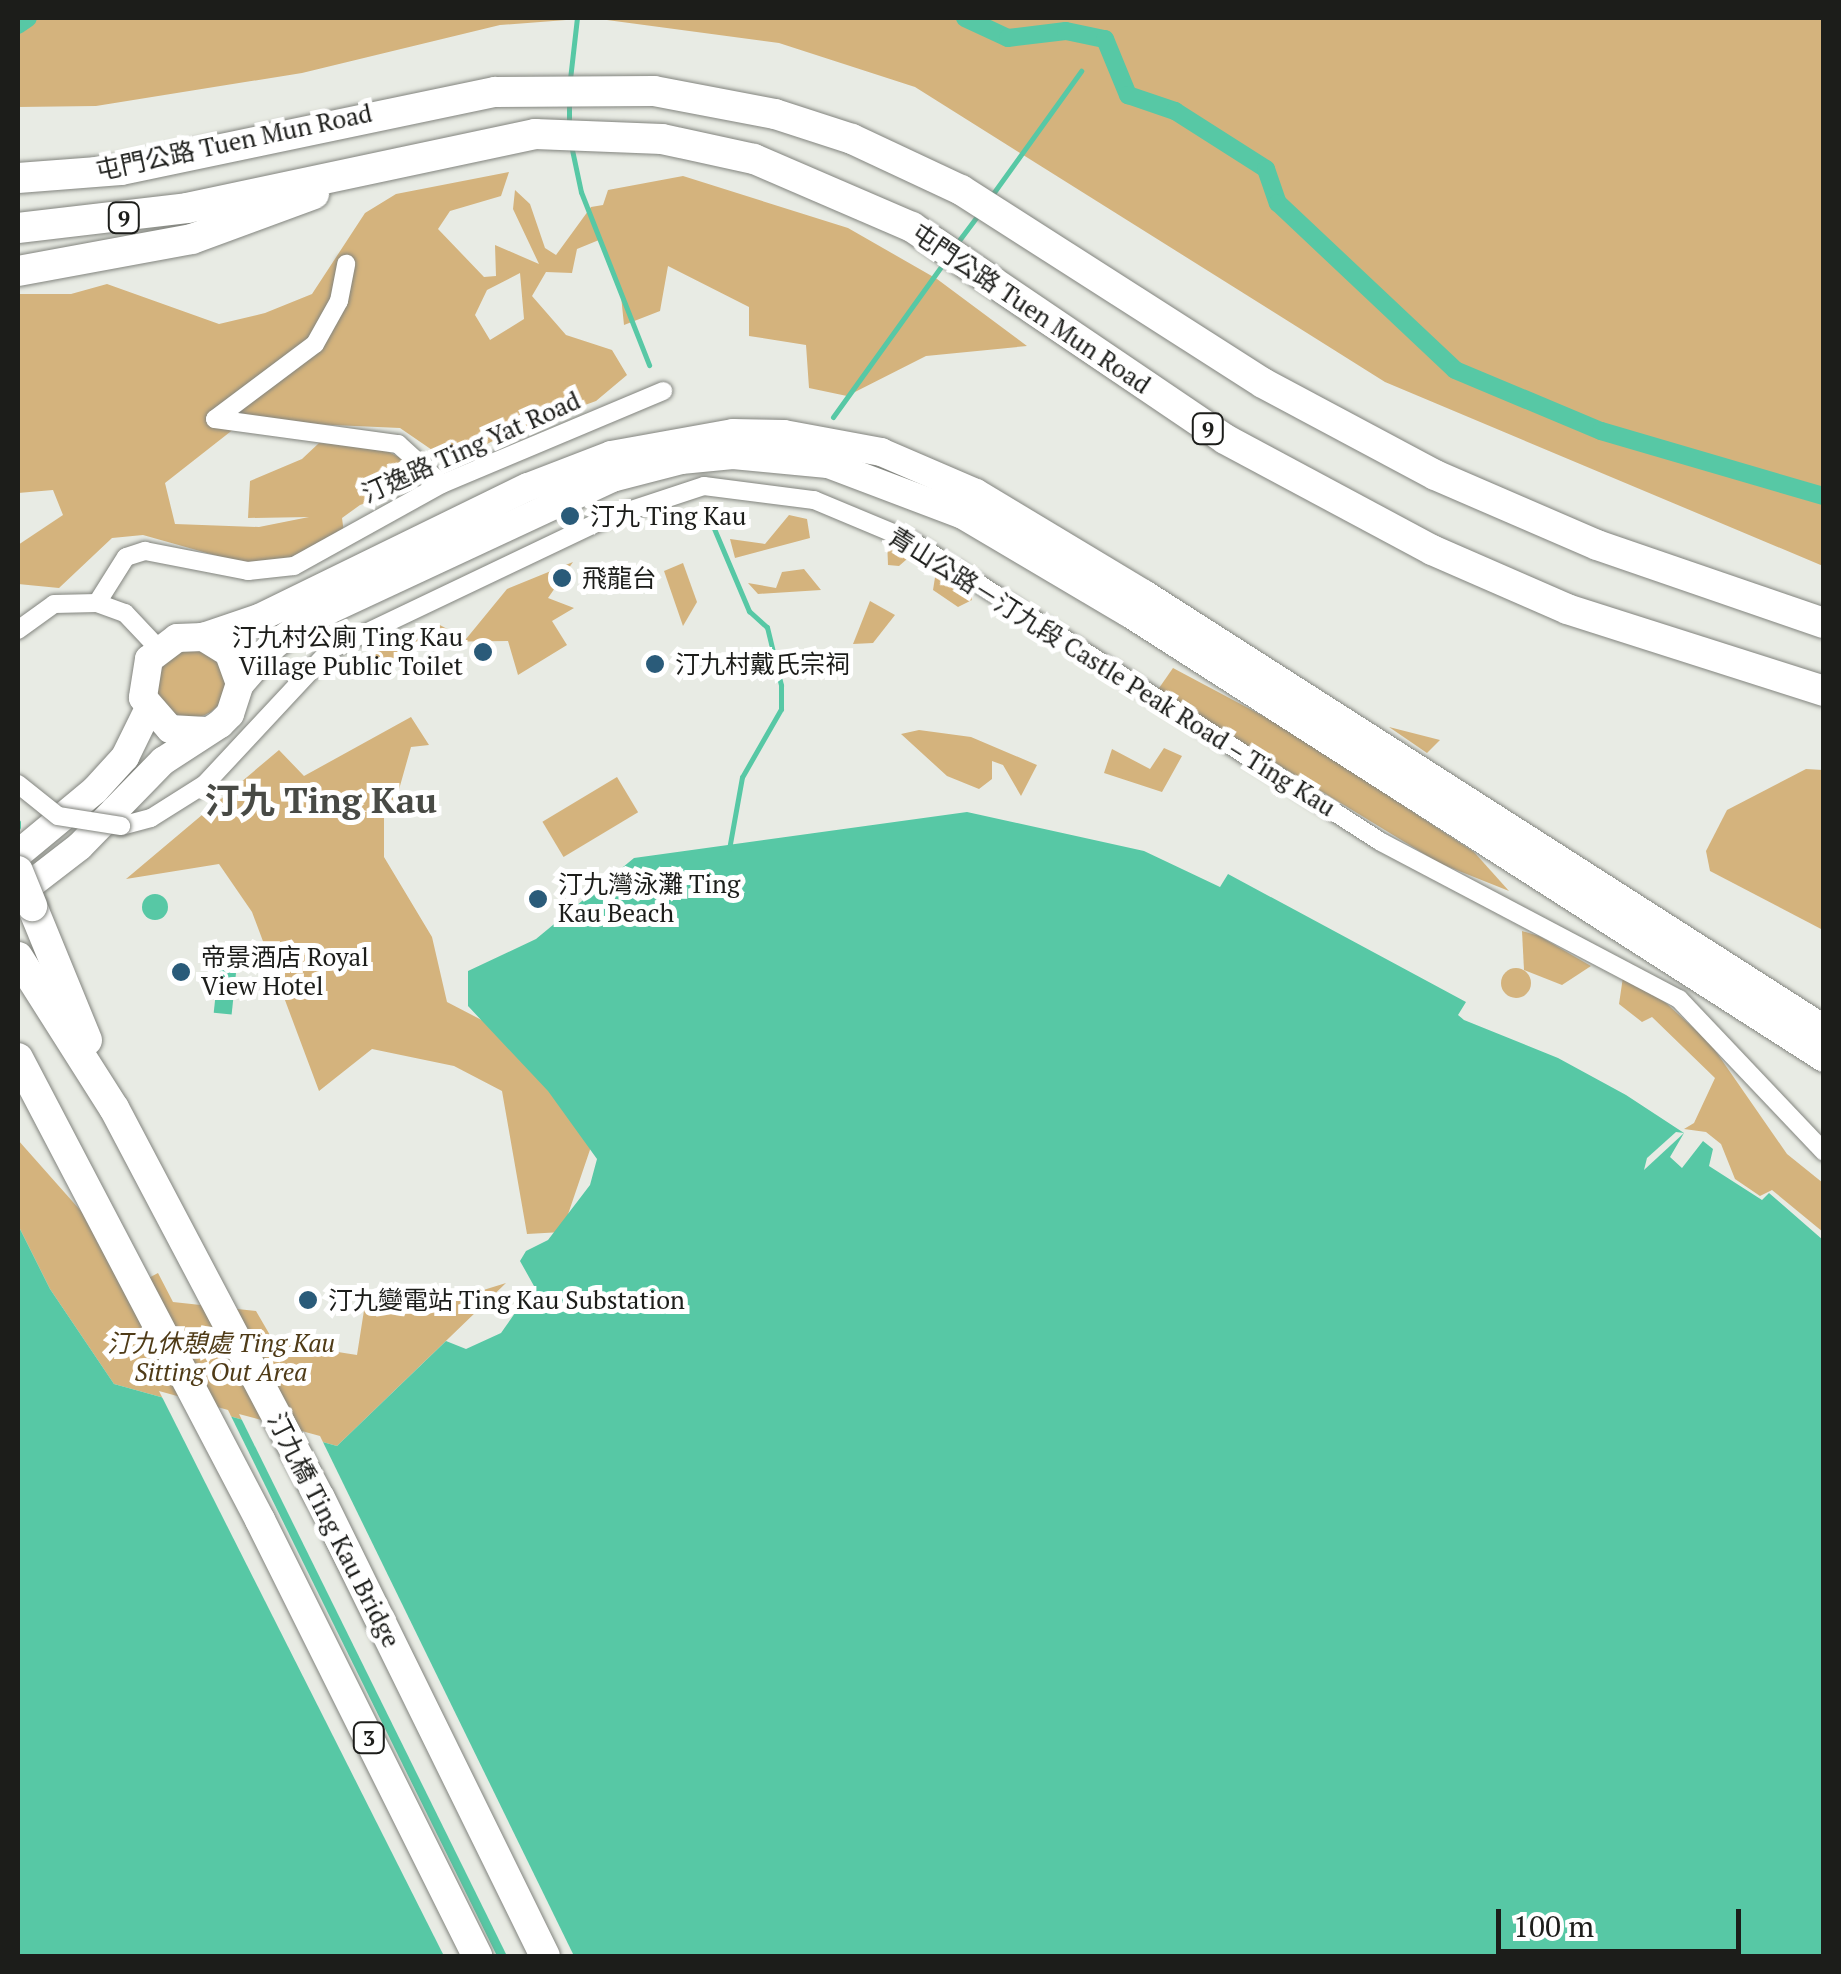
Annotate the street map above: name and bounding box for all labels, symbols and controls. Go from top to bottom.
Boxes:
street label: 屯門公路 Tuen Mun Road [93,98,375,186]
road number: 9 [106,201,142,235]
street label: 屯門公路 Tuen Mun Road [906,218,1156,400]
street label: 汀逸路 Ting Yat Road [357,385,585,509]
road number: 9 [1190,412,1226,446]
place label: 汀九 Ting Kau [590,501,746,531]
marker: 汀九 Ting Kau [559,505,581,527]
street label: 青山公路－汀九段 Castle Peak Road – Ting Kau [882,521,1342,823]
place label: 飛龍台 [582,563,657,593]
marker: 飛龍台 [551,567,573,589]
place label: 汀九村公廁 Ting Kau Village Public Toilet [232,623,463,682]
marker: 汀九村公廁 Ting Kau Village Public Toilet [472,641,494,663]
place label: 汀九村戴氏宗祠 [675,649,850,679]
marker: 汀九村戴氏宗祠 [644,653,666,675]
district label: 汀九 Ting Kau [205,779,437,821]
place label: 汀九灣泳灘 Ting Kau Beach [558,870,740,929]
marker: 汀九灣泳灘 Ting Kau Beach [527,888,549,910]
place label: 帝景酒店 Royal View Hotel [201,943,369,1002]
marker: 帝景酒店 Royal View Hotel [170,961,192,983]
place label: 汀九變電站 Ting Kau Substation [328,1285,685,1315]
marker: 汀九變電站 Ting Kau Substation [297,1289,319,1311]
park label: 汀九休憩處 Ting Kau Sitting Out Area [107,1329,335,1388]
street label: 汀九橋 Ting Kau Bridge [262,1408,406,1652]
road number: 3 [352,1721,386,1755]
scale bar [1501,1889,1746,1951]
text: 100 m [1513,1906,1594,1946]

